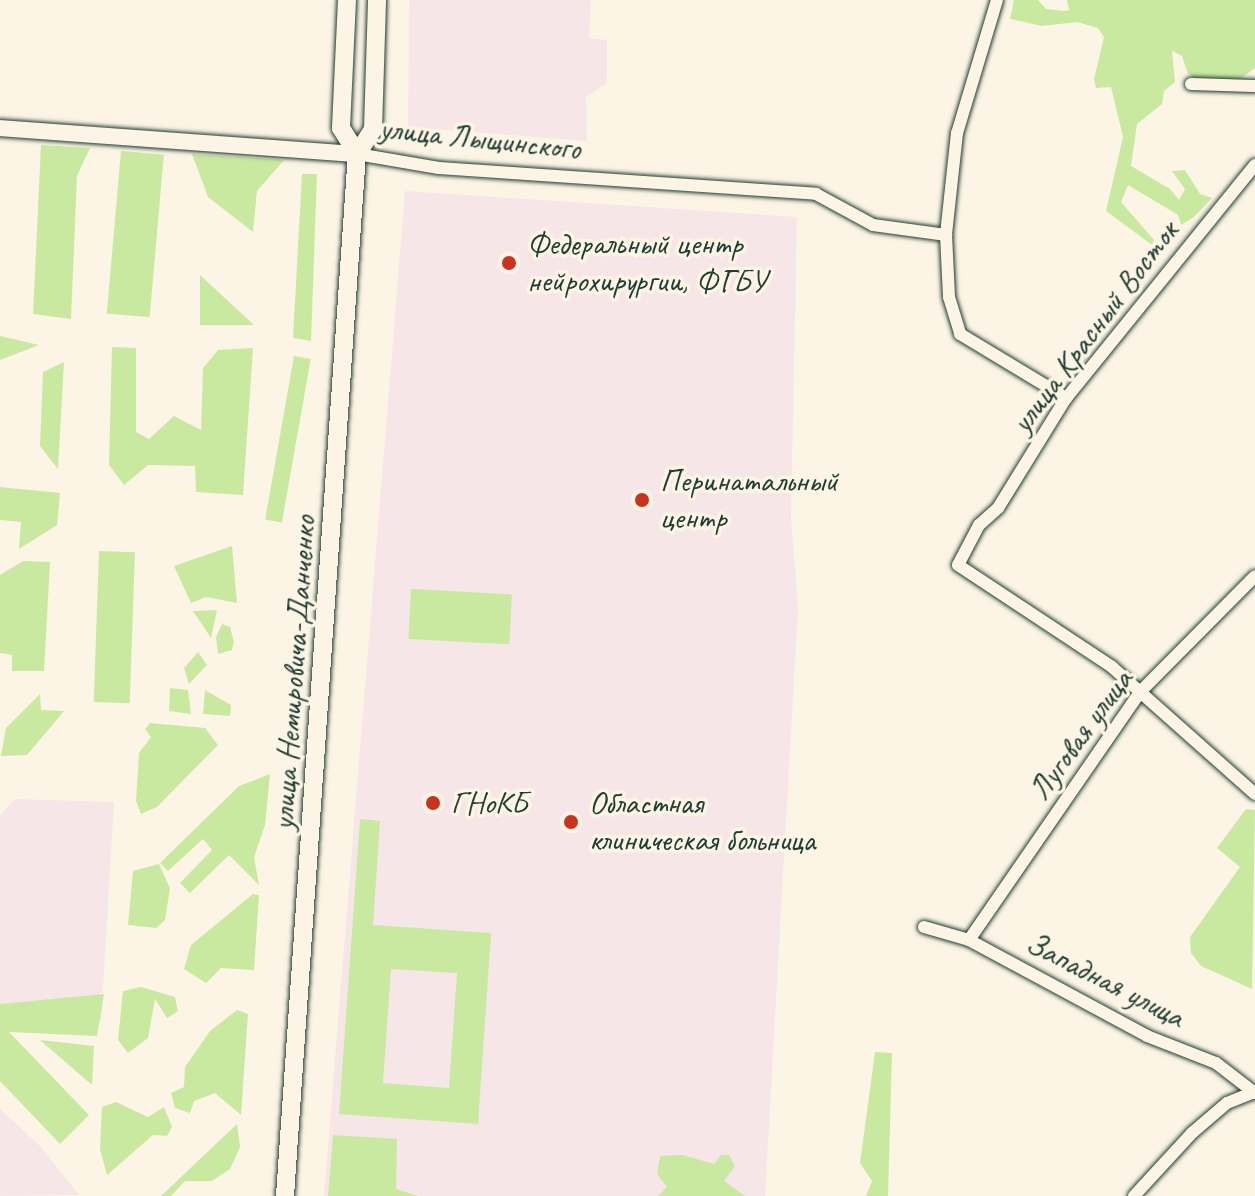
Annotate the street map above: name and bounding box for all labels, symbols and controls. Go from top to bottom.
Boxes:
street label: улица Лыщинского [378,109,582,169]
street label: улица Красный Восток [1003,213,1187,441]
place label: Федеральный центр нейрохирургии, ФГБУ [527,226,767,301]
marker: Федеральный центр нейрохирургии, ФГБУ [498,252,520,274]
place label: Перинатальный центр [660,463,838,538]
marker: Перинатальный центр [631,489,653,511]
street label: улица Немировича-Данченко [264,514,324,832]
street label: Луговая улица [1020,662,1142,808]
place label: ГНоКБ [451,784,527,822]
place label: Областная клиническая больница [589,785,818,860]
marker: ГНоКБ [422,792,444,814]
marker: Областная клиническая больница [560,811,582,833]
street label: Западная улица [1019,923,1191,1037]

